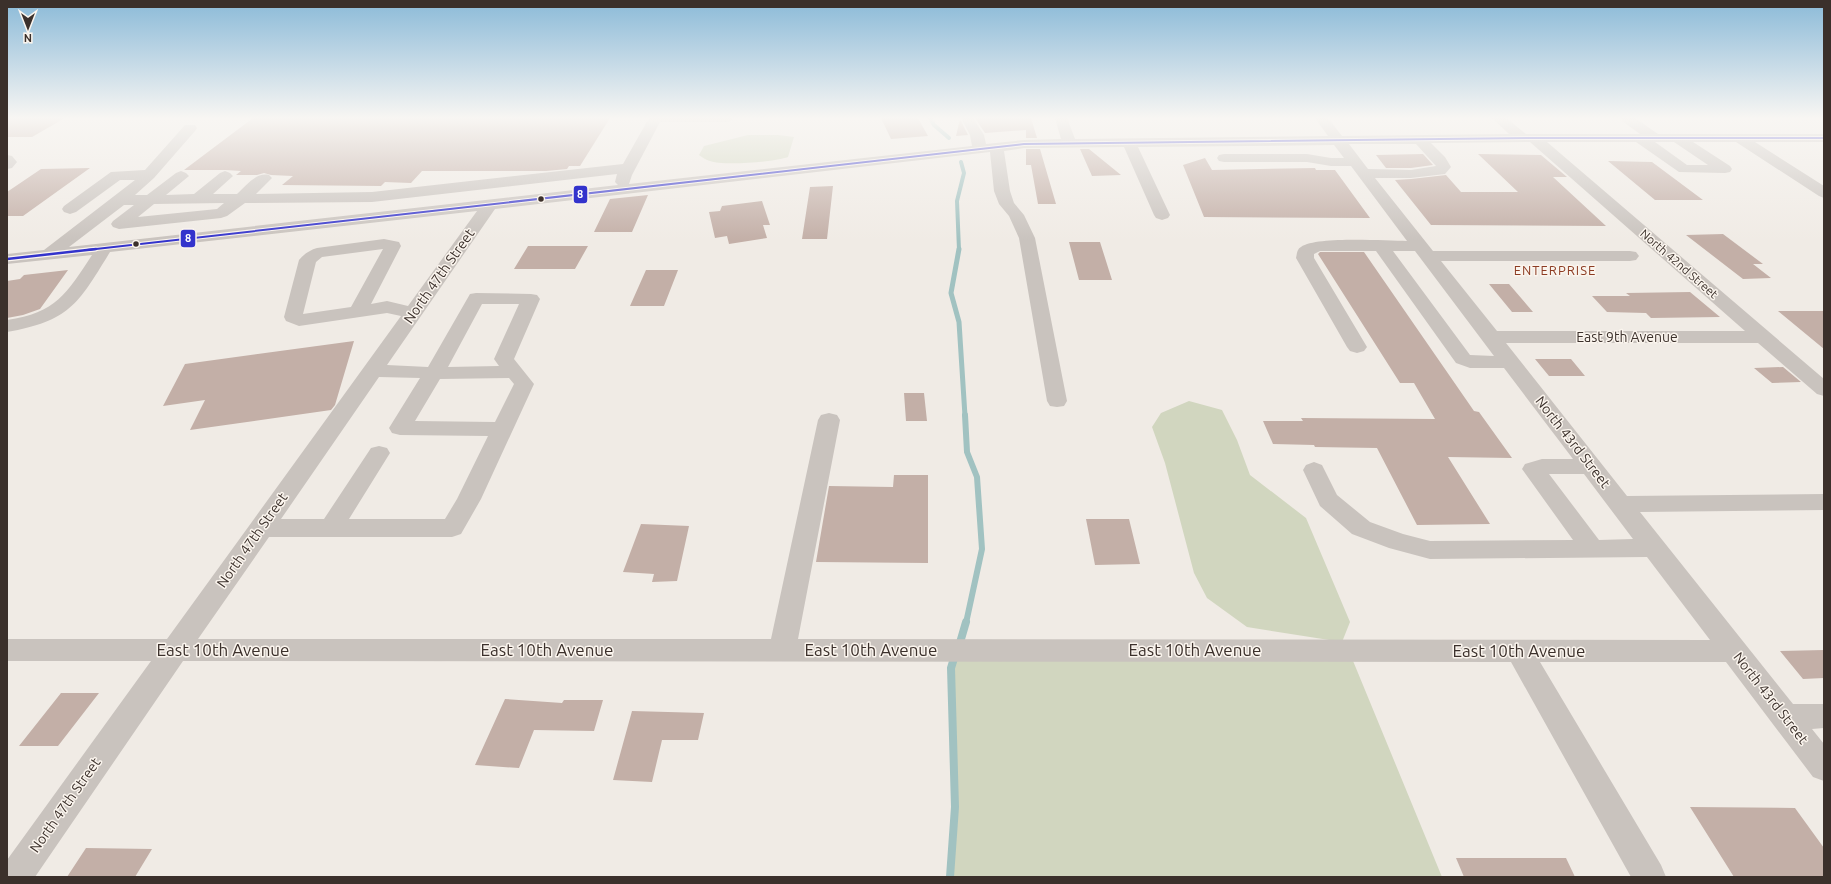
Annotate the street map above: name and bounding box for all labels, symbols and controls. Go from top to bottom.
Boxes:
north arrow [8,8,48,48]
text: N [24,32,32,44]
line badge: 8 [573,185,588,204]
text: 8 [577,188,583,200]
unlabelled marker [536,194,546,204]
street label: North 47th Street [400,225,478,326]
street label: North 42nd Street [1638,227,1721,301]
line badge: 8 [180,229,196,248]
text: 8 [185,232,191,244]
unlabelled marker [131,239,141,249]
district label: ENTERPRISE [1514,263,1596,277]
street label: East 9th Avenue [1576,329,1678,345]
street label: North 43rd Street [1532,393,1614,491]
street label: North 47th Street [213,489,291,590]
street label: East 10th Avenue [157,640,289,659]
street label: East 10th Avenue [481,640,613,659]
street label: East 10th Avenue [805,640,937,659]
street label: East 10th Avenue [1129,640,1261,659]
street label: East 10th Avenue [1453,641,1585,660]
street label: North 43rd Street [1730,649,1812,747]
street label: North 47th Street [26,754,104,855]

